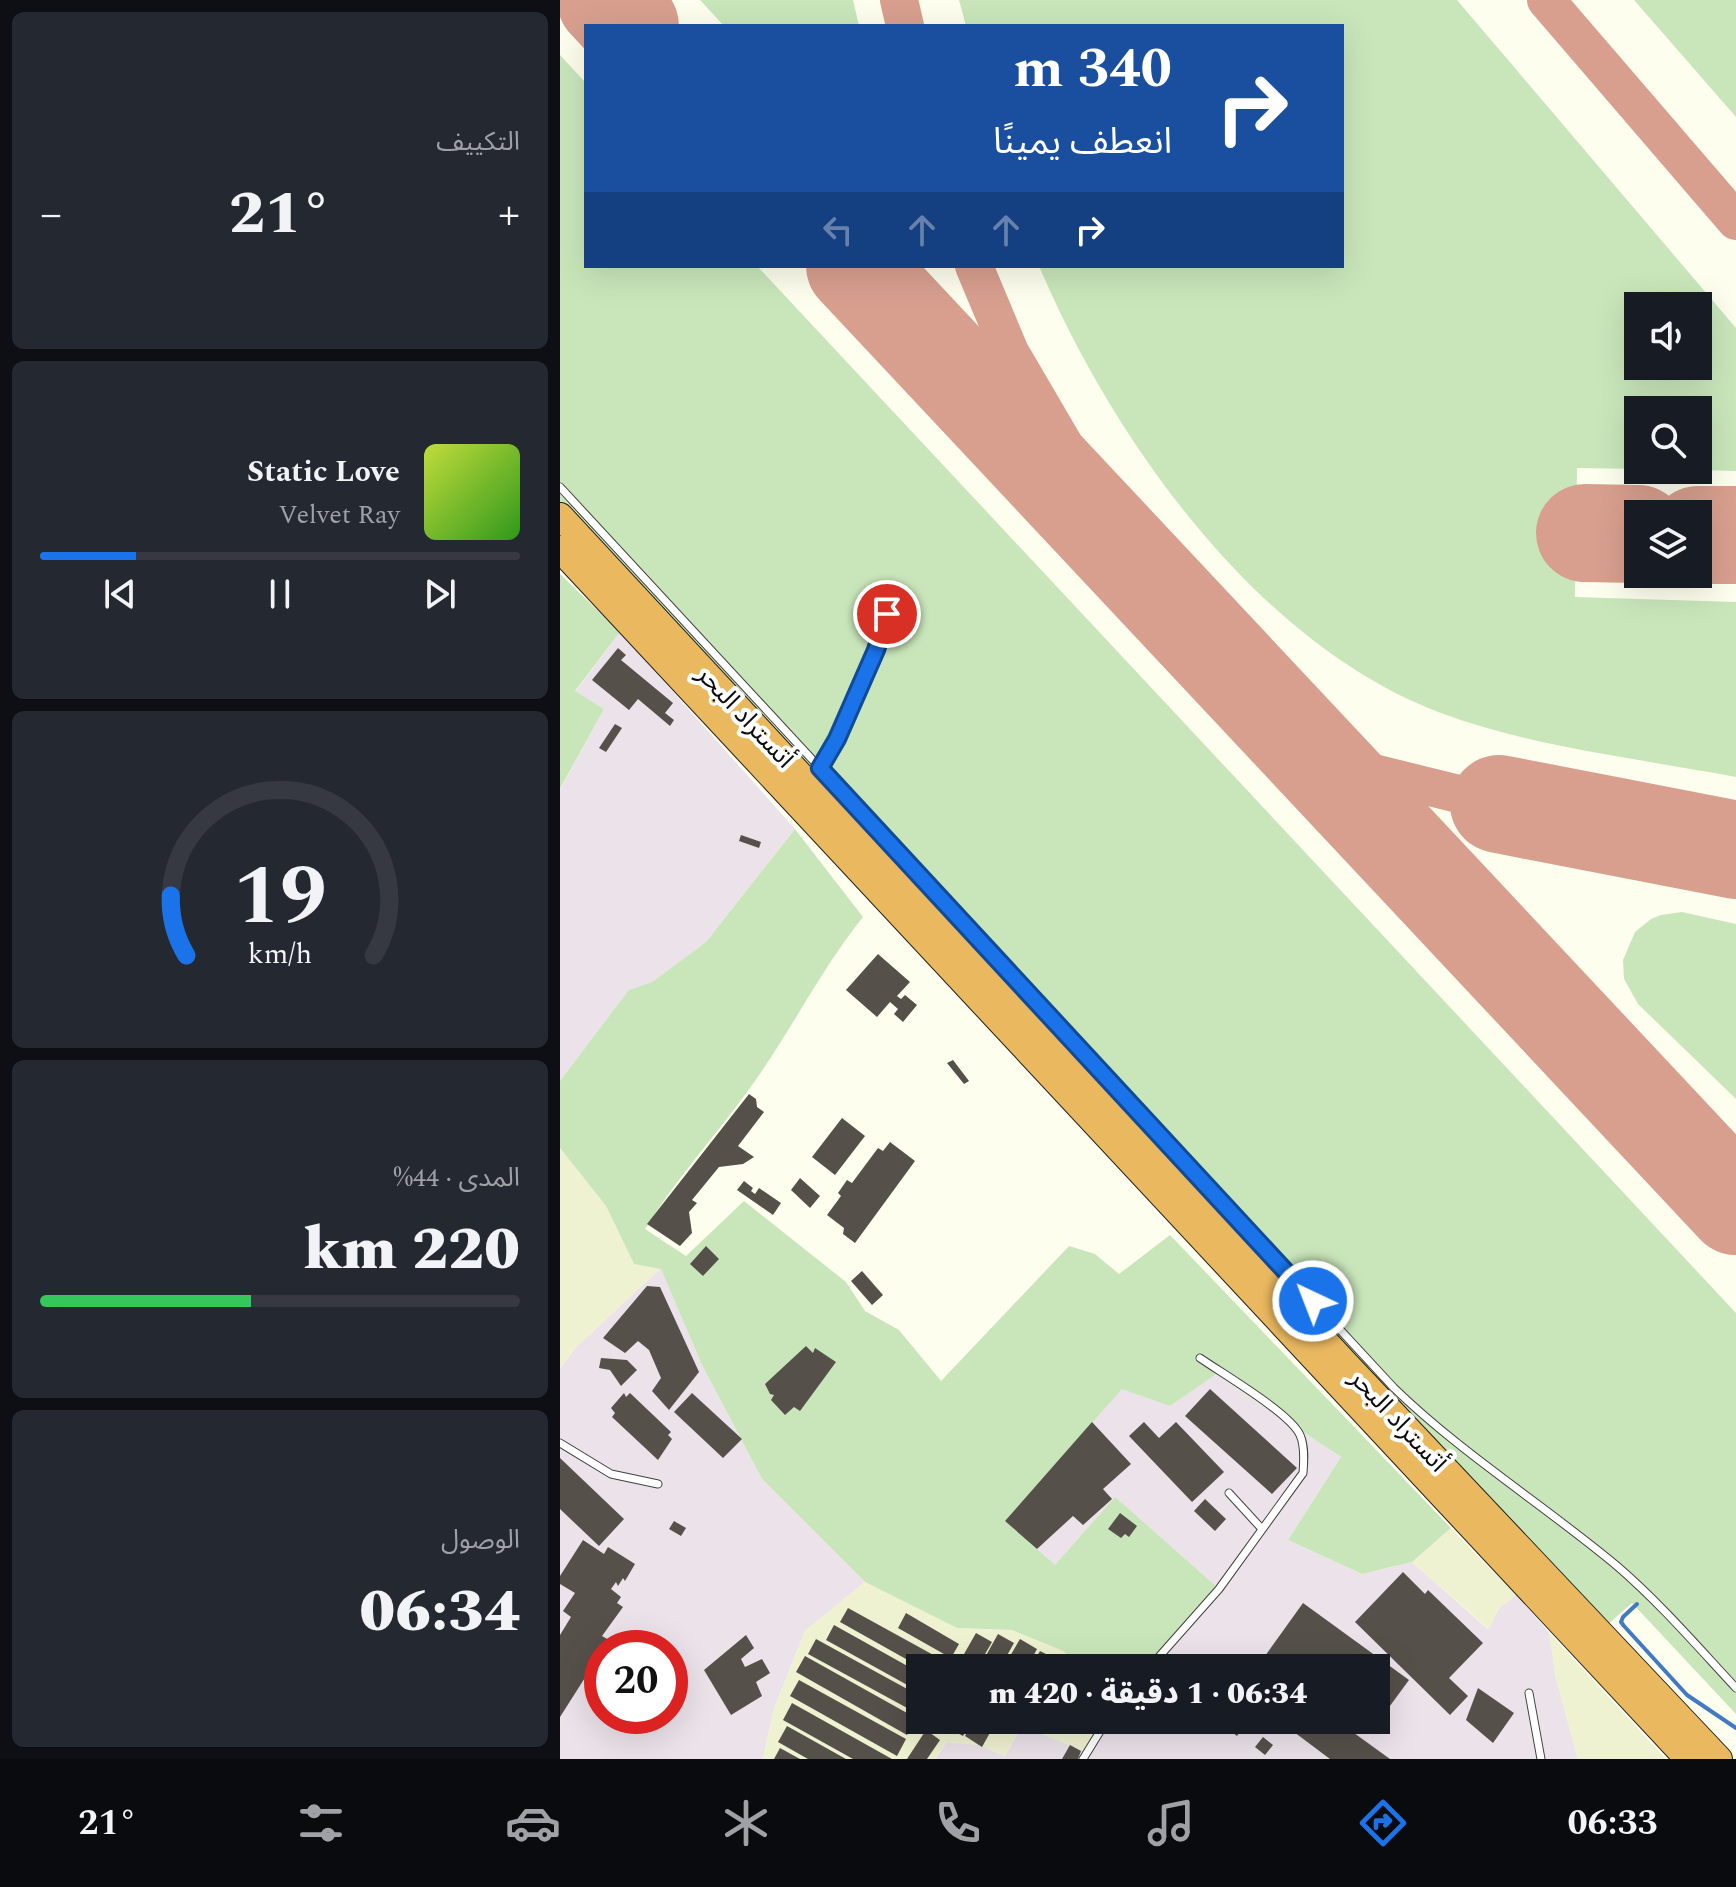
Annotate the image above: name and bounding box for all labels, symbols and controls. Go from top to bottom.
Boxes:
text: 340 m [1013,27,1172,112]
icon: right [1200,56,1304,160]
text: انعطف يمينًا [993,115,1172,170]
text: التكييف [436,122,520,162]
text: 21° [229,168,331,260]
text: − [40,181,62,248]
text: + [498,181,520,248]
icon: left [816,208,860,252]
icon: ahead [900,208,944,252]
icon: ahead [984,208,1028,252]
icon: right [1068,208,1112,252]
map controls [1624,292,1712,588]
button: sound [1624,292,1712,380]
button: search [1624,396,1712,484]
text: Static Love [247,449,400,495]
text: Velvet Ray [279,495,400,535]
button: layers [1624,500,1712,588]
icon: previous [98,572,142,616]
icon: pause [258,572,302,616]
icon: next [418,572,462,616]
pin [853,580,921,648]
icon: arrive [865,592,909,636]
street label: أتستراد البحر [686,655,804,778]
text: 19 [233,833,327,960]
text: km/h [248,933,312,976]
text: المدى · 44% [393,1158,520,1198]
text: 220 km [303,1204,520,1296]
position arrow [1271,1259,1355,1343]
street label: أتستراد البحر [1339,1359,1457,1482]
text: الوصول [441,1520,520,1560]
text: 06:34 [359,1566,520,1658]
speed limit sign: 20 [584,1630,688,1734]
text: 06:34 · 1 دقيقة · 420 m [989,1671,1307,1717]
icon: filters [293,1795,349,1851]
icon: car [505,1795,561,1851]
icon: climate [718,1795,774,1851]
icon: phone [930,1795,986,1851]
icon: music [1143,1795,1199,1851]
icon: directions [1355,1795,1411,1851]
text: 21° [78,1796,137,1851]
text: 06:33 [1567,1796,1658,1851]

